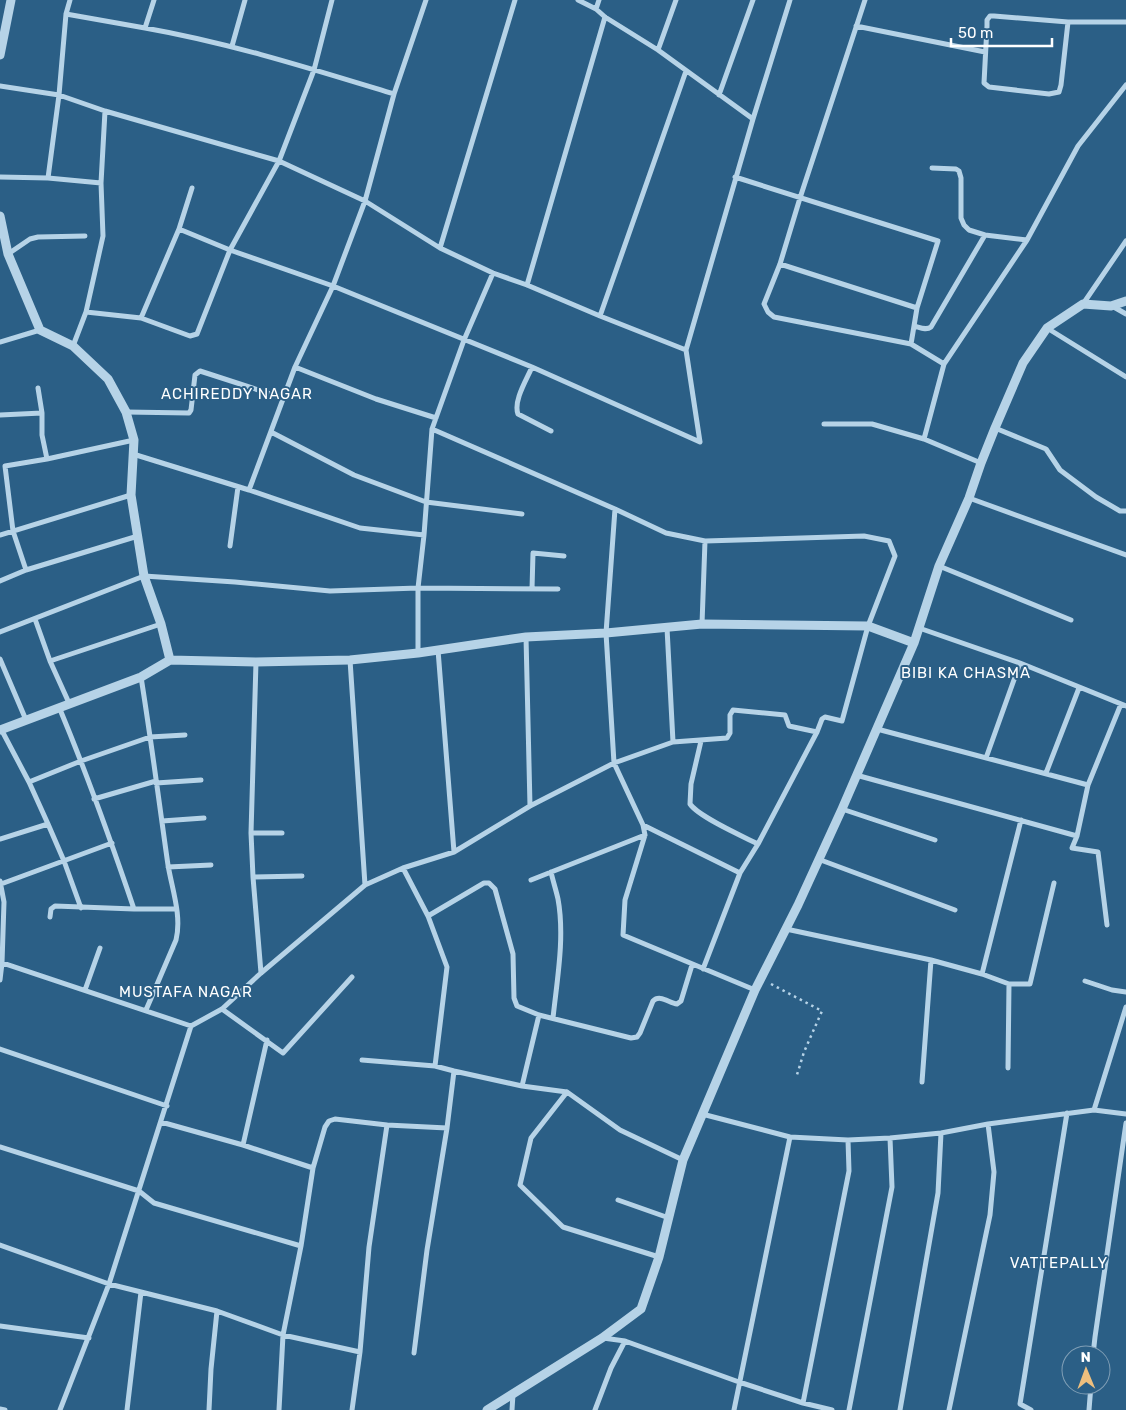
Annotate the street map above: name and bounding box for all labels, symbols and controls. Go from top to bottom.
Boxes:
scale bar [951,15,1052,47]
text: 50 m [958,24,993,42]
district label: ACHIREDDY NAGAR [161,385,313,403]
district label: BIBI KA CHASMA [901,664,1031,682]
district label: MUSTAFA NAGAR [119,983,253,1001]
district label: VATTEPALLY [1010,1254,1108,1272]
north arrow [1061,1345,1111,1395]
text: N [1081,1349,1091,1366]

